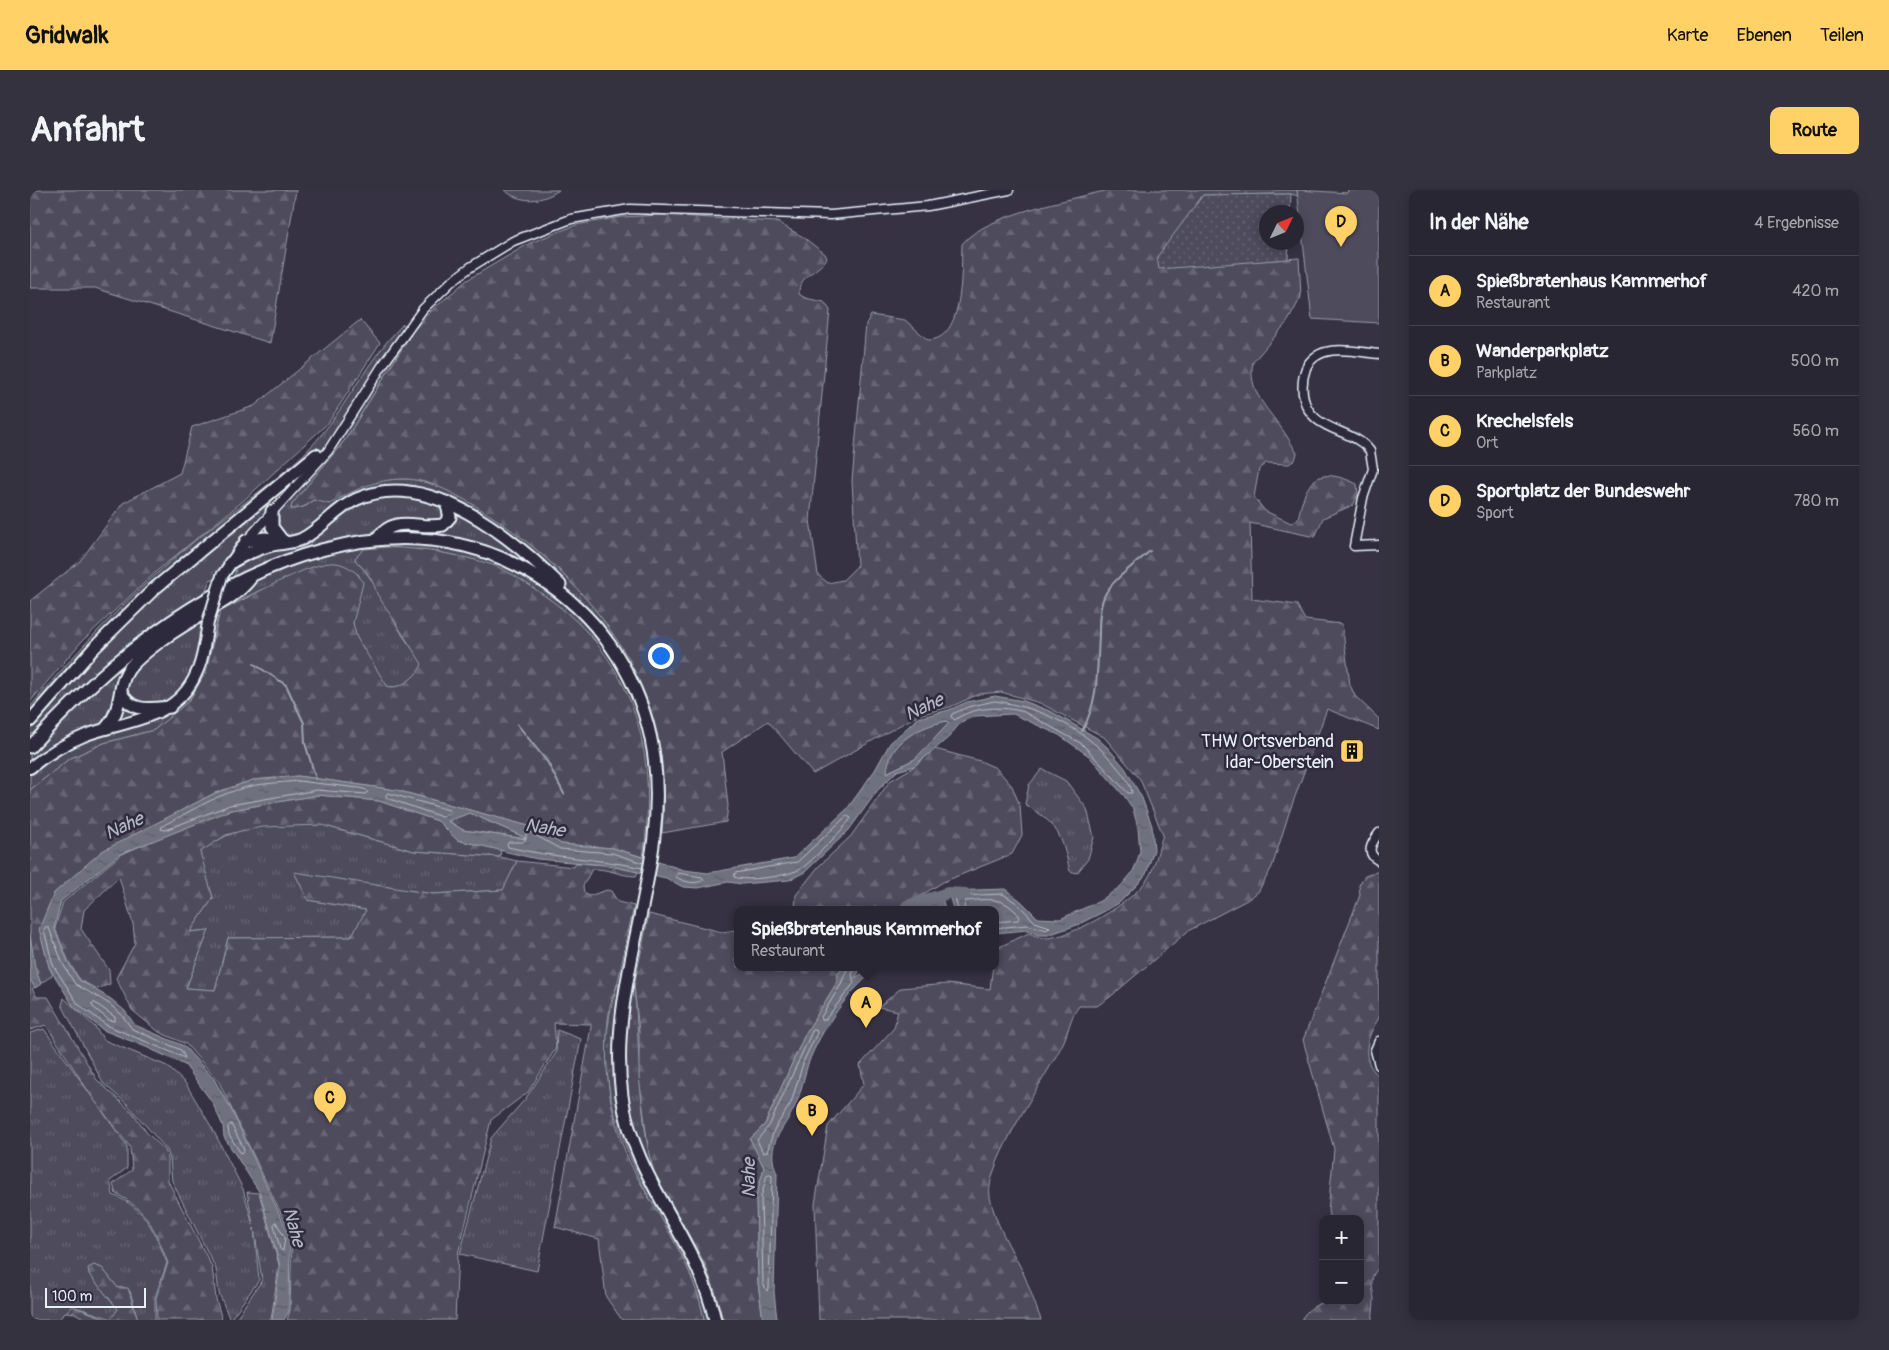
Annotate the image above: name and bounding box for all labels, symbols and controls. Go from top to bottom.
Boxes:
text: Gridwalk [25,21,109,50]
text: Karte [1667,24,1708,47]
text: Ebenen [1736,24,1792,47]
text: Teilen [1820,24,1864,47]
button: Route [1770,107,1859,154]
text: Anfahrt [30,108,145,152]
north arrow [1259,205,1304,250]
pin: D [1325,206,1357,247]
text: In der Nähe [1429,209,1529,236]
text: 4 Ergebnisse [1754,213,1839,233]
text: Spießbratenhaus Kammerhof [1476,269,1707,293]
text: A [1440,281,1450,301]
text: 420 m [1792,281,1839,301]
text: Restaurant [1476,293,1550,313]
text: Wanderparkplatz [1476,339,1609,363]
text: B [1440,351,1450,371]
text: 500 m [1791,351,1839,371]
text: Parkplatz [1476,363,1537,383]
text: Krechelsfels [1476,409,1573,433]
text: C [1440,421,1450,441]
text: 560 m [1792,421,1839,441]
text: Ort [1476,433,1498,453]
text: Sportplatz der Bundeswehr [1476,479,1690,503]
text: D [1440,491,1450,511]
text: 780 m [1794,491,1839,511]
text: Sport [1476,503,1514,523]
your location [648,643,674,669]
water label: Nahe [901,687,949,726]
place label: THW Ortsverband Idar-Oberstein [1201,730,1334,774]
building icon: THW Ortsverband Idar-Oberstein [1339,738,1365,764]
water label: Nahe [101,806,149,845]
water label: Nahe [523,813,568,843]
popup [734,906,999,971]
text: Spießbratenhaus Kammerhof [751,917,982,941]
text: Restaurant [751,941,825,961]
pin: A [850,987,882,1028]
pin: C [314,1082,346,1123]
pin: B [796,1095,828,1136]
water label: Nahe [737,1156,761,1198]
water label: Nahe [277,1205,311,1251]
map controls [1319,1215,1364,1305]
button: + [1319,1215,1364,1260]
button: − [1319,1260,1364,1305]
scale bar [45,1285,146,1308]
text: 100 m [52,1288,92,1305]

